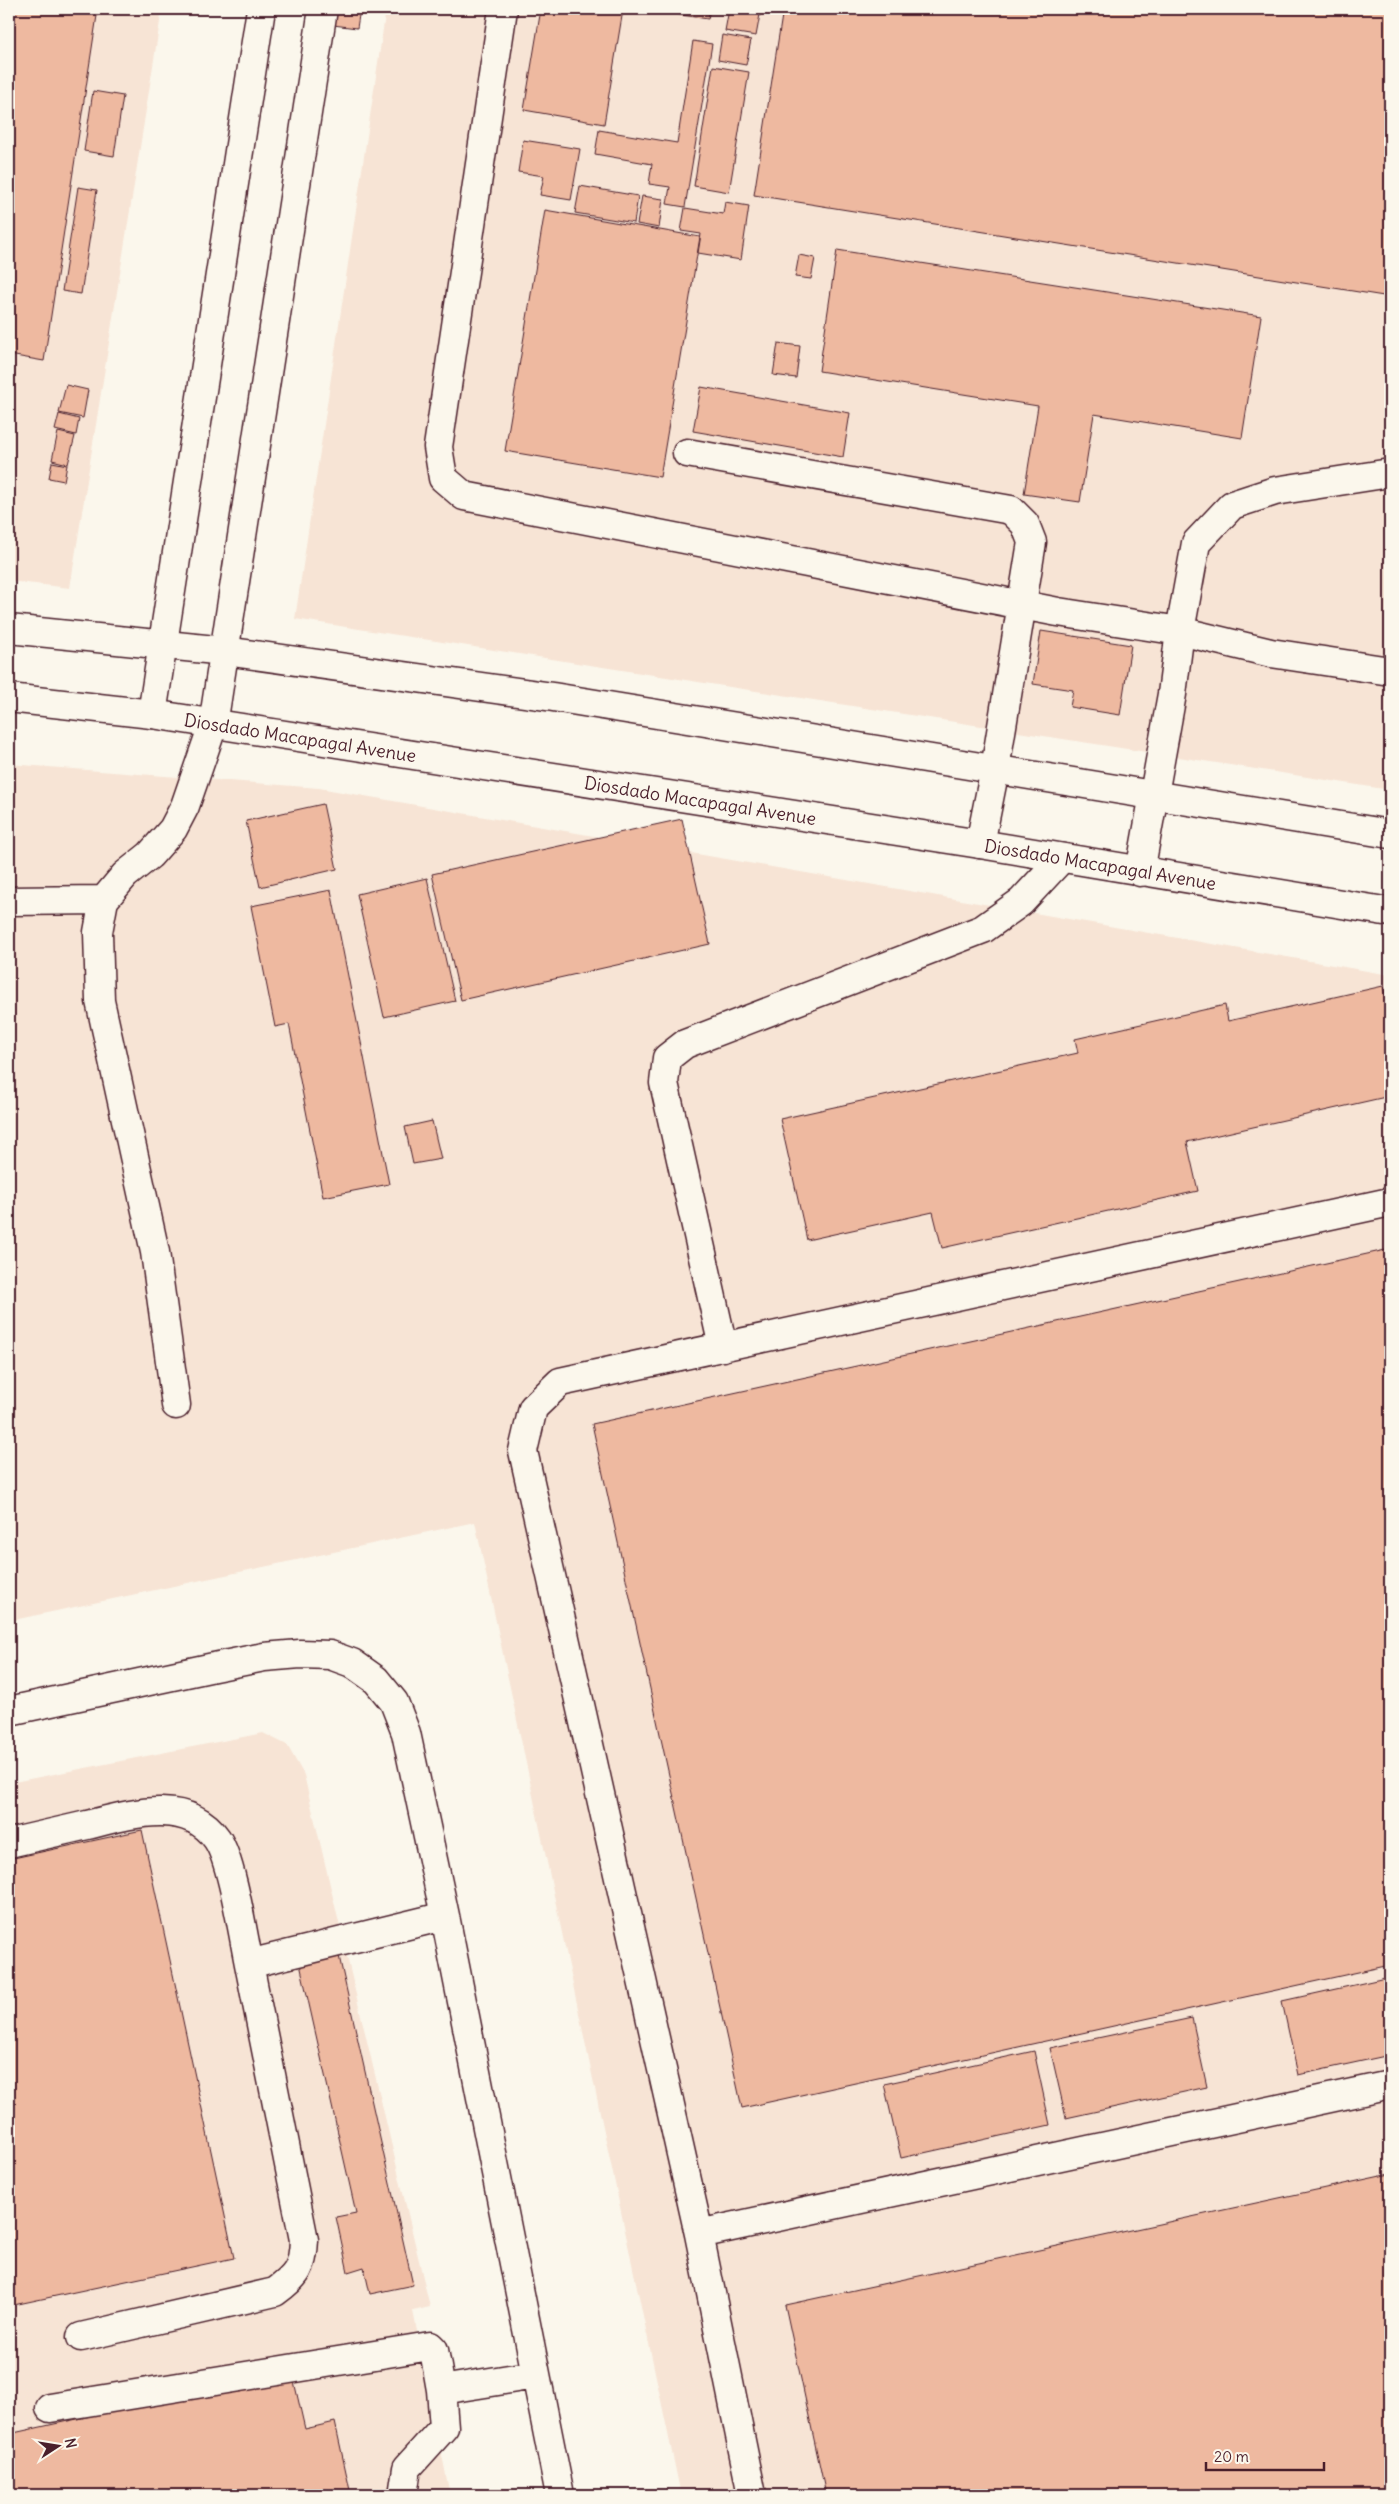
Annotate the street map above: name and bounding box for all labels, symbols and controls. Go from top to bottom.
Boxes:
street label: Diosdado Macapagal Avenue [183,708,418,767]
street label: Diosdado Macapagal Avenue [583,771,818,830]
street label: Diosdado Macapagal Avenue [983,833,1218,894]
north arrow [32,2422,82,2472]
text: N [61,2437,81,2450]
scale bar [1206,2439,1324,2471]
text: 20 m [1214,2447,1249,2466]

